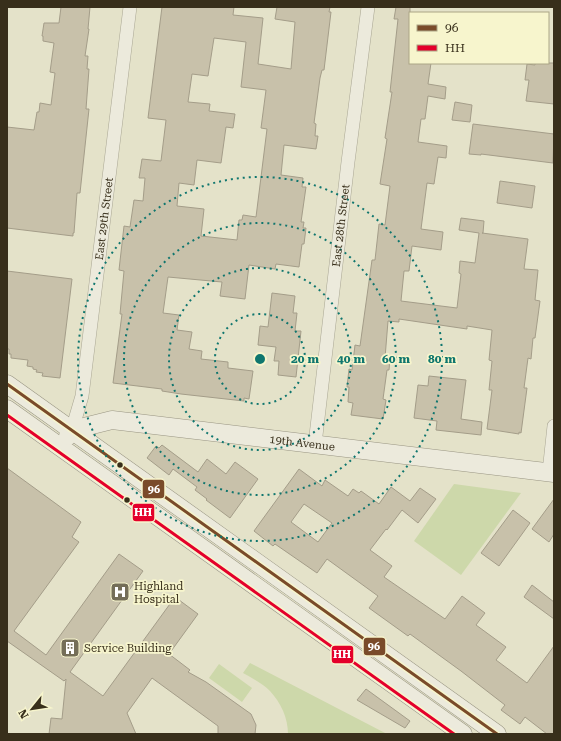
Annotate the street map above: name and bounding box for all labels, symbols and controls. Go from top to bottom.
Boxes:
legend [409,12,549,64]
text: 96 [445,21,459,35]
text: HH [445,41,465,55]
street label: East 29th Street [92,177,115,261]
street label: East 28th Street [329,183,352,268]
centre of rings [253,352,267,366]
text: 20 m [291,352,319,366]
text: 40 m [337,352,365,366]
text: 60 m [382,352,410,366]
text: 80 m [428,352,456,366]
street label: 19th Avenue [269,432,336,453]
unlabelled marker [115,460,125,470]
line badge: 96 [142,479,165,499]
text: 96 [148,483,160,496]
unlabelled marker [122,495,132,505]
line badge: HH [132,503,155,522]
text: HH [134,506,152,519]
place label: Highland Hospital [134,580,183,606]
hospital icon: Highland Hospital [109,581,131,603]
building icon: Service Building [59,637,81,659]
line badge: 96 [363,637,386,656]
text: 96 [368,640,380,653]
place label: Service Building [84,642,172,655]
line badge: HH [331,645,354,664]
text: HH [333,648,351,661]
north arrow [12,689,52,729]
text: N [16,706,32,721]

